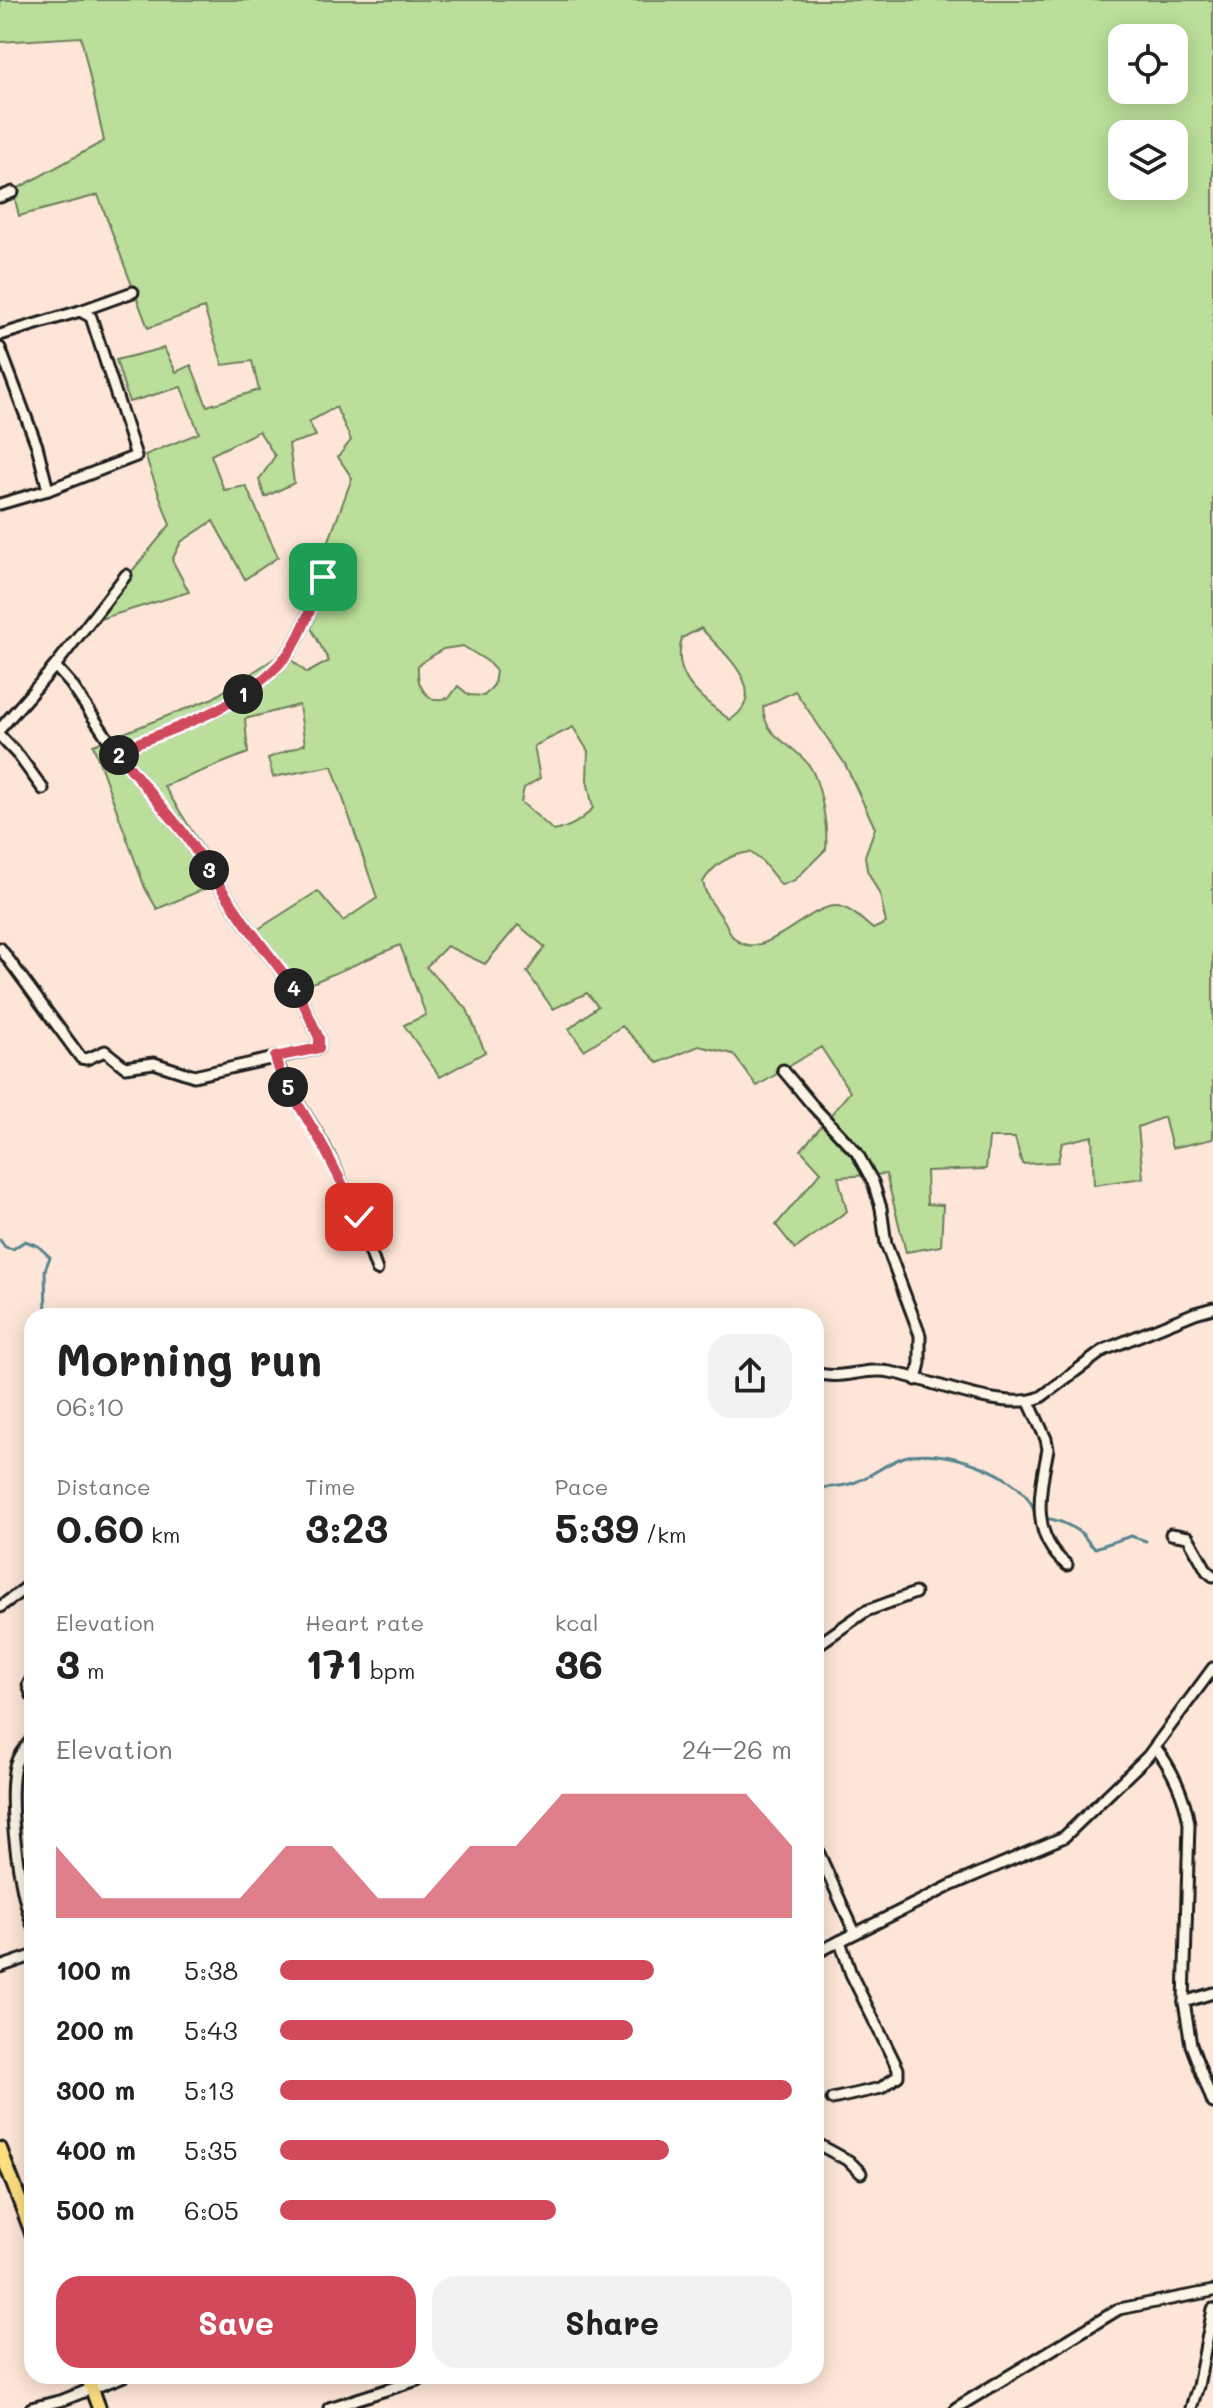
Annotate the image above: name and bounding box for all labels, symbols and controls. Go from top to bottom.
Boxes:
map controls [1108,24,1188,200]
button: locate [1108,24,1188,104]
button: layers [1108,120,1188,200]
pin [289,543,357,611]
icon: arrive [301,555,345,599]
pin: 1 [223,674,263,714]
text: 1 [238,679,248,708]
pin: 2 [99,735,139,775]
text: 2 [113,740,125,769]
pin: 3 [189,850,229,890]
text: 3 [202,855,216,884]
pin: 4 [274,968,314,1008]
text: 4 [287,973,301,1002]
pin: 5 [268,1067,308,1107]
text: 5 [282,1072,294,1101]
pin [325,1183,393,1251]
icon: check [337,1195,381,1239]
text: Morning run [56,1330,322,1387]
button: share [708,1334,792,1418]
text: 06:10 [56,1389,123,1423]
text: Distance [56,1472,151,1501]
text: Time [305,1472,355,1501]
text: Pace [555,1472,608,1501]
text: 0.60 [56,1501,144,1553]
text: 3:23 [305,1501,388,1553]
text: 5:39 [555,1501,639,1553]
text: km [144,1520,180,1549]
text: /km [639,1520,687,1549]
text: Elevation [56,1608,155,1637]
text: Heart rate [305,1608,424,1637]
text: kcal [555,1608,599,1637]
text: 3 [56,1637,80,1689]
text: 171 [305,1637,363,1689]
text: 36 [555,1637,603,1689]
text: m [80,1656,105,1685]
text: bpm [363,1656,415,1685]
text: Elevation [56,1732,173,1766]
text: 24–26 m [682,1732,792,1766]
text: 100 m [56,1953,131,1987]
text: 5:38 [184,1953,238,1987]
text: 200 m [56,2013,134,2047]
text: 5:43 [184,2013,238,2047]
text: 300 m [56,2073,135,2107]
text: 5:13 [184,2073,234,2107]
text: 400 m [56,2133,136,2167]
text: 5:35 [184,2133,238,2167]
text: 500 m [56,2193,135,2227]
text: 6:05 [184,2193,239,2227]
button: Save [56,2276,416,2368]
button: Share [432,2276,792,2368]

